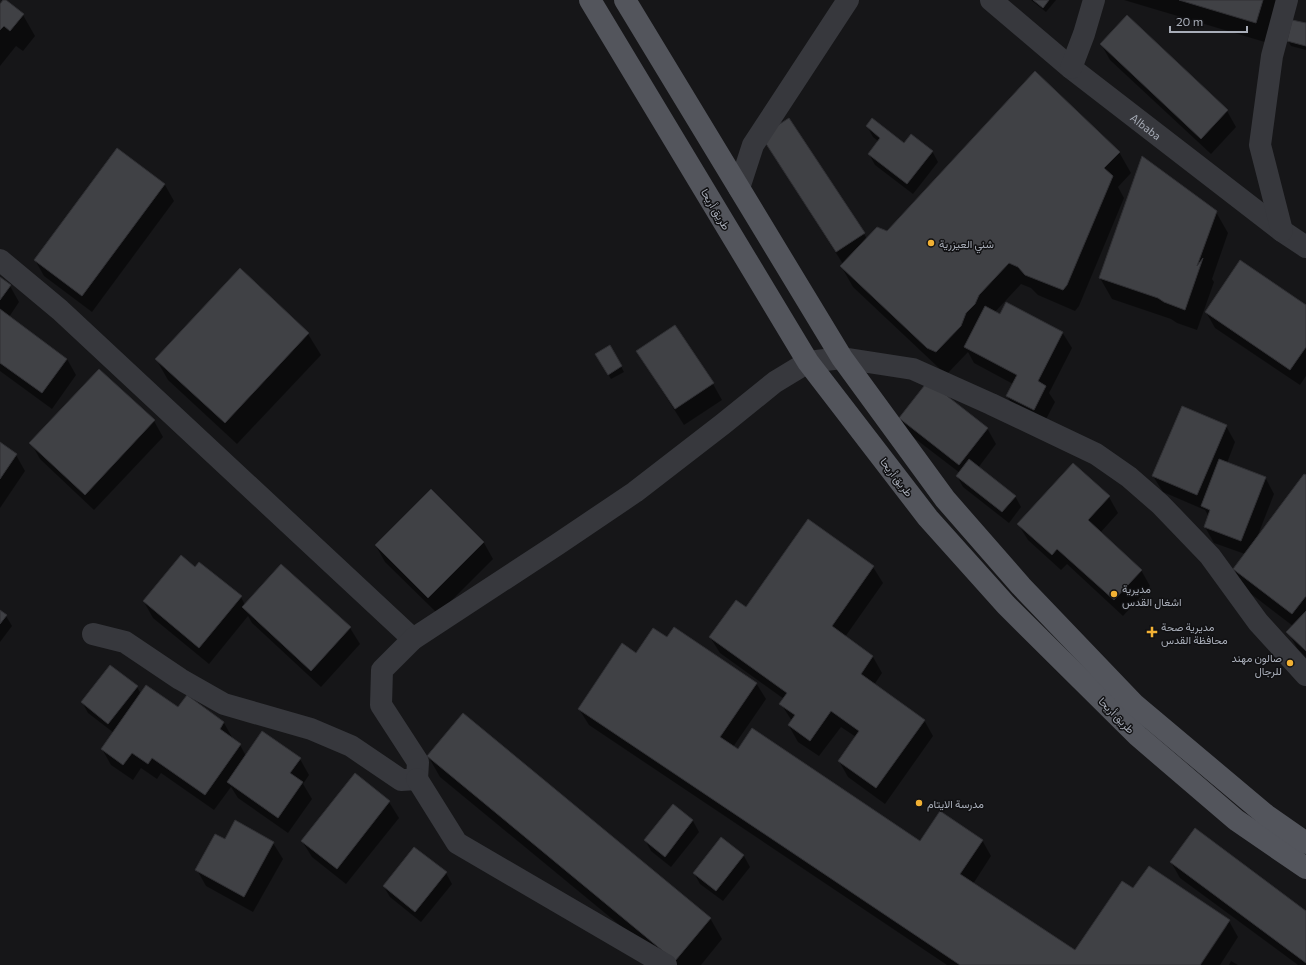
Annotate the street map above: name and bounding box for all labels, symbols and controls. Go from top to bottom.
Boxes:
scale bar [1170,8,1247,34]
text: 20 m [1176,14,1203,28]
street label: Albaba [1128,110,1164,142]
street label: طريق أريحا [698,186,733,232]
place label: شني العيزرية [939,237,994,254]
marker: شني العيزرية [926,238,936,248]
street label: طريق أريحا [877,455,916,500]
place label: مديرية اشغال القدس [1122,582,1182,609]
marker: مديرية اشغال القدس [1109,589,1119,599]
place label: مديرية صحة محافظة القدس [1161,620,1228,647]
marker: مديرية صحة محافظة القدس [1146,626,1158,638]
place label: صالون مهند للرجال [1231,651,1282,678]
marker: صالون مهند للرجال [1285,658,1295,668]
street label: طريق أريحا [1096,694,1138,736]
place label: مدرسة الايتام [927,797,984,812]
marker: مدرسة الايتام [914,798,924,808]

